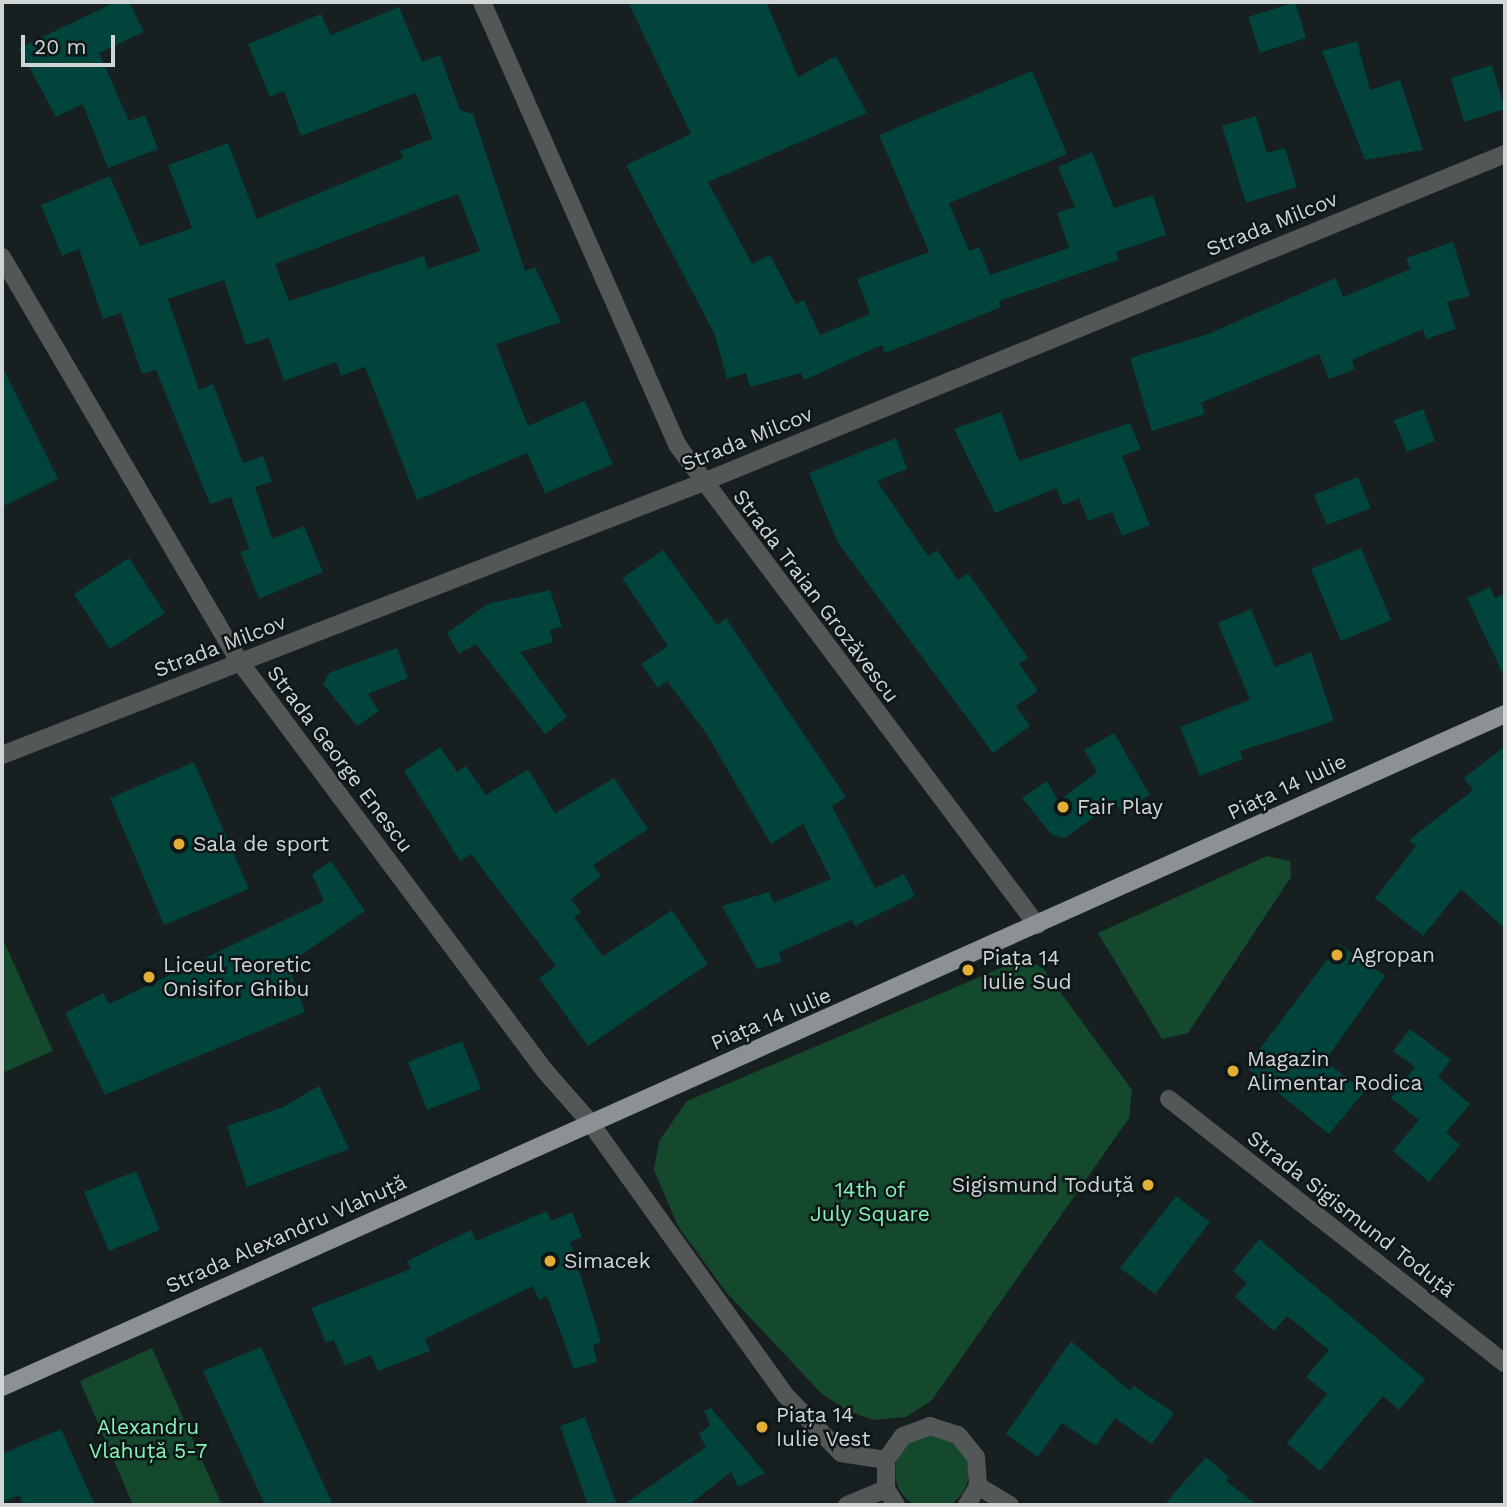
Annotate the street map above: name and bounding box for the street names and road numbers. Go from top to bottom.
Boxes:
street label: Strada Milcov [1202,186,1342,262]
street label: Strada Milcov [677,401,817,477]
street label: Strada Traian Grozăvescu [727,484,905,708]
street label: Strada Milcov [150,609,290,683]
street label: Strada George Enescu [262,661,418,857]
street label: Piața 14 Iulie [1223,748,1351,826]
street label: Piața 14 Iulie [707,982,835,1056]
street label: Strada Sigismund Toduță [1242,1125,1460,1303]
street label: Strada Alexandru Vlahuță [161,1169,411,1299]

